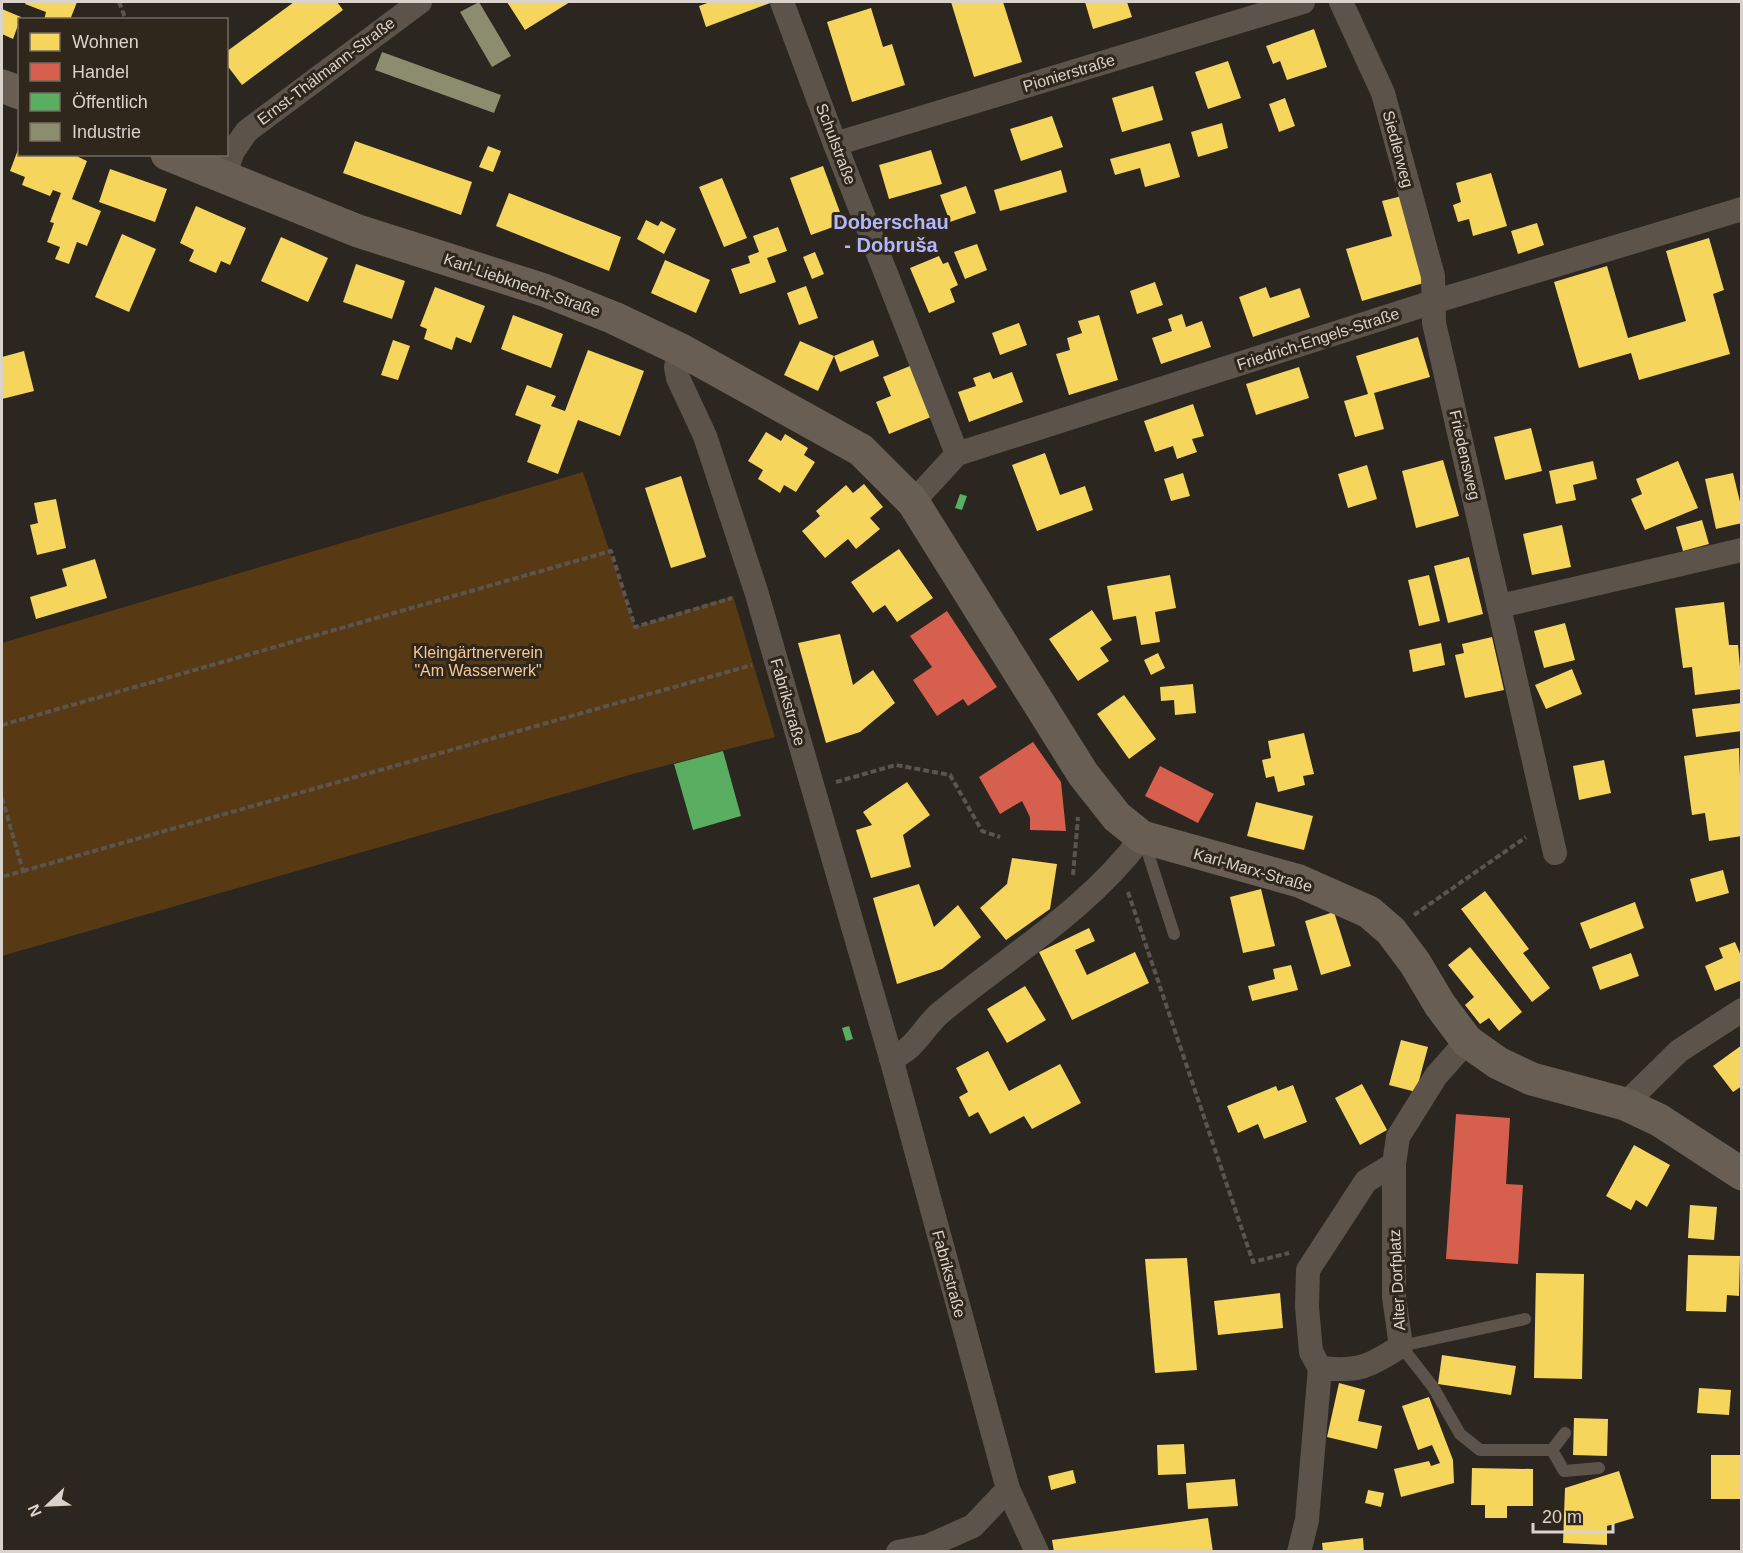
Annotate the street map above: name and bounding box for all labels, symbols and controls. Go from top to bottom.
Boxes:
street label: Ernst-Thälmann-Straße [254,14,398,128]
legend [18,18,228,156]
text: Wohnen [72,32,139,52]
street label: Pionierstraße [1021,51,1117,95]
text: Handel [72,62,129,82]
text: Öffentlich [72,92,148,112]
street label: Schulstraße [813,101,859,187]
street label: Siedlerweg [1380,109,1416,189]
text: Industrie [72,122,141,142]
district label: Doberschau - Dobruša [833,211,949,256]
street label: Karl-Liebknecht-Straße [441,250,603,320]
street label: Friedrich-Engels-Straße [1235,305,1401,373]
street label: Friedensweg [1446,408,1484,502]
park label: Kleingärtnerverein "Am Wasserwerk" [413,644,543,679]
street label: Fabrikstraße [767,656,809,748]
street label: Karl-Marx-Straße [1192,845,1314,895]
street label: Fabrikstraße [929,1228,969,1320]
street label: Alter Dorfplatz [1386,1229,1408,1331]
north arrow [18,1475,78,1535]
scale bar [1533,1496,1612,1534]
text: N [25,1502,45,1519]
text: 20 m [1542,1507,1582,1527]

